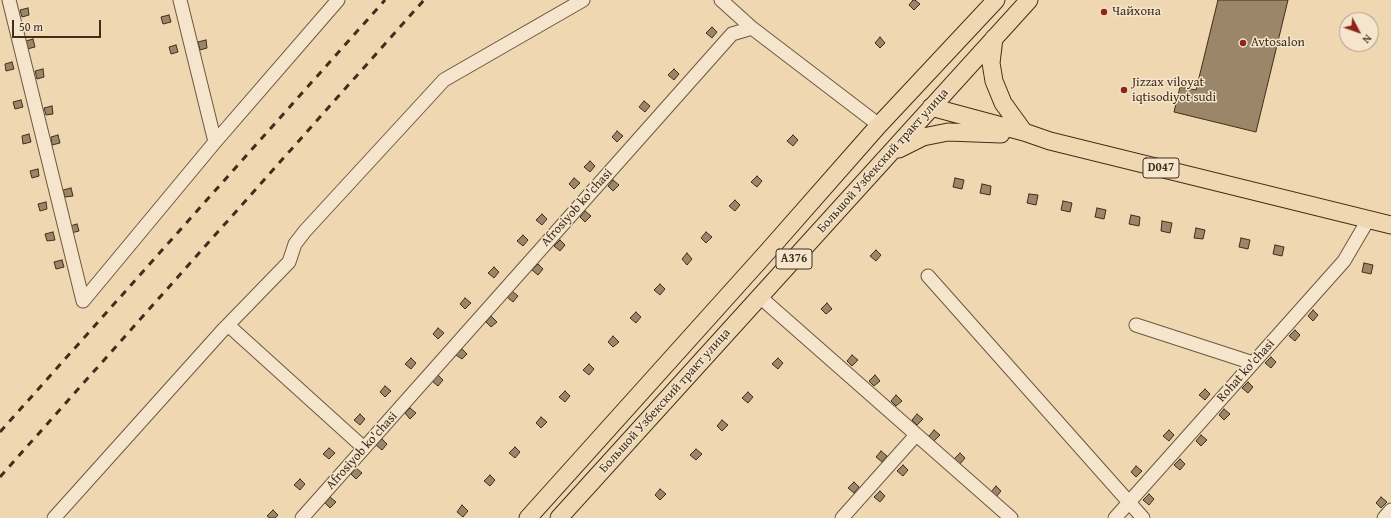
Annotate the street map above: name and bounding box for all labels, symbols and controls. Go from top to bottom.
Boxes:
place label: Чайхона [1112,4,1161,20]
marker: Чайхона [1099,7,1109,17]
scale bar [14,12,103,38]
north arrow [1339,12,1379,52]
text: 50 m [19,18,43,35]
text: N [1359,31,1376,47]
place label: Avtosalon [1251,35,1305,51]
marker: Avtosalon [1238,38,1248,48]
place label: Jizzax viloyat iqtisodiyot sudi [1132,75,1216,106]
marker: Jizzax viloyat iqtisodiyot sudi [1119,85,1129,95]
street label: Большой Узбекский тракт улица [814,86,952,236]
road number: D047 [1143,158,1179,178]
street label: Afrosiyob ko'chasi [538,166,616,250]
road number: A376 [776,249,812,269]
street label: Большой Узбекский тракт улица [596,326,734,476]
street label: Rohat ko'chasi [1214,336,1278,406]
street label: Afrosiyob ko'chasi [323,409,401,493]

